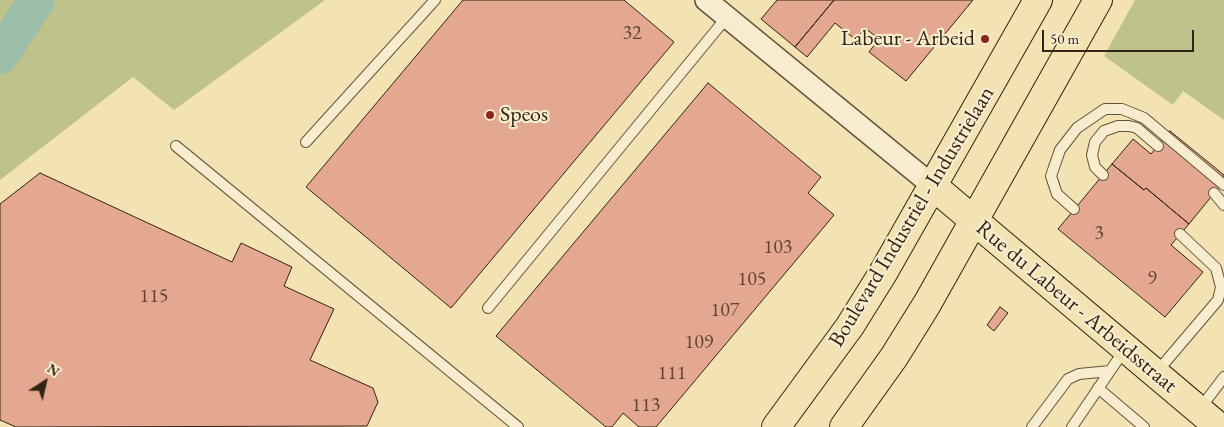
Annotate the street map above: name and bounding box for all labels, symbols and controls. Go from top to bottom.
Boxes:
scale bar [1044,20,1196,52]
house number: 32 [622,22,642,46]
place label: Labeur - Arbeid [841,26,975,52]
text: 50 m [1050,29,1079,48]
marker: Labeur - Arbeid [979,33,991,45]
street label: Boulevard Industriel - Industrielaan [824,82,1000,352]
place label: Speos [500,102,548,128]
marker: Speos [484,109,496,121]
street label: Rue du Labeur - Arbeidsstraat [970,215,1182,399]
house number: 3 [1094,222,1104,246]
house number: 103 [764,236,792,260]
house number: 9 [1147,267,1157,291]
house number: 105 [738,268,766,292]
house number: 115 [140,285,168,309]
house number: 107 [711,299,739,323]
house number: 109 [685,331,713,355]
north arrow [20,357,70,407]
text: N [44,359,63,380]
house number: 111 [658,362,686,386]
house number: 113 [632,394,660,418]

